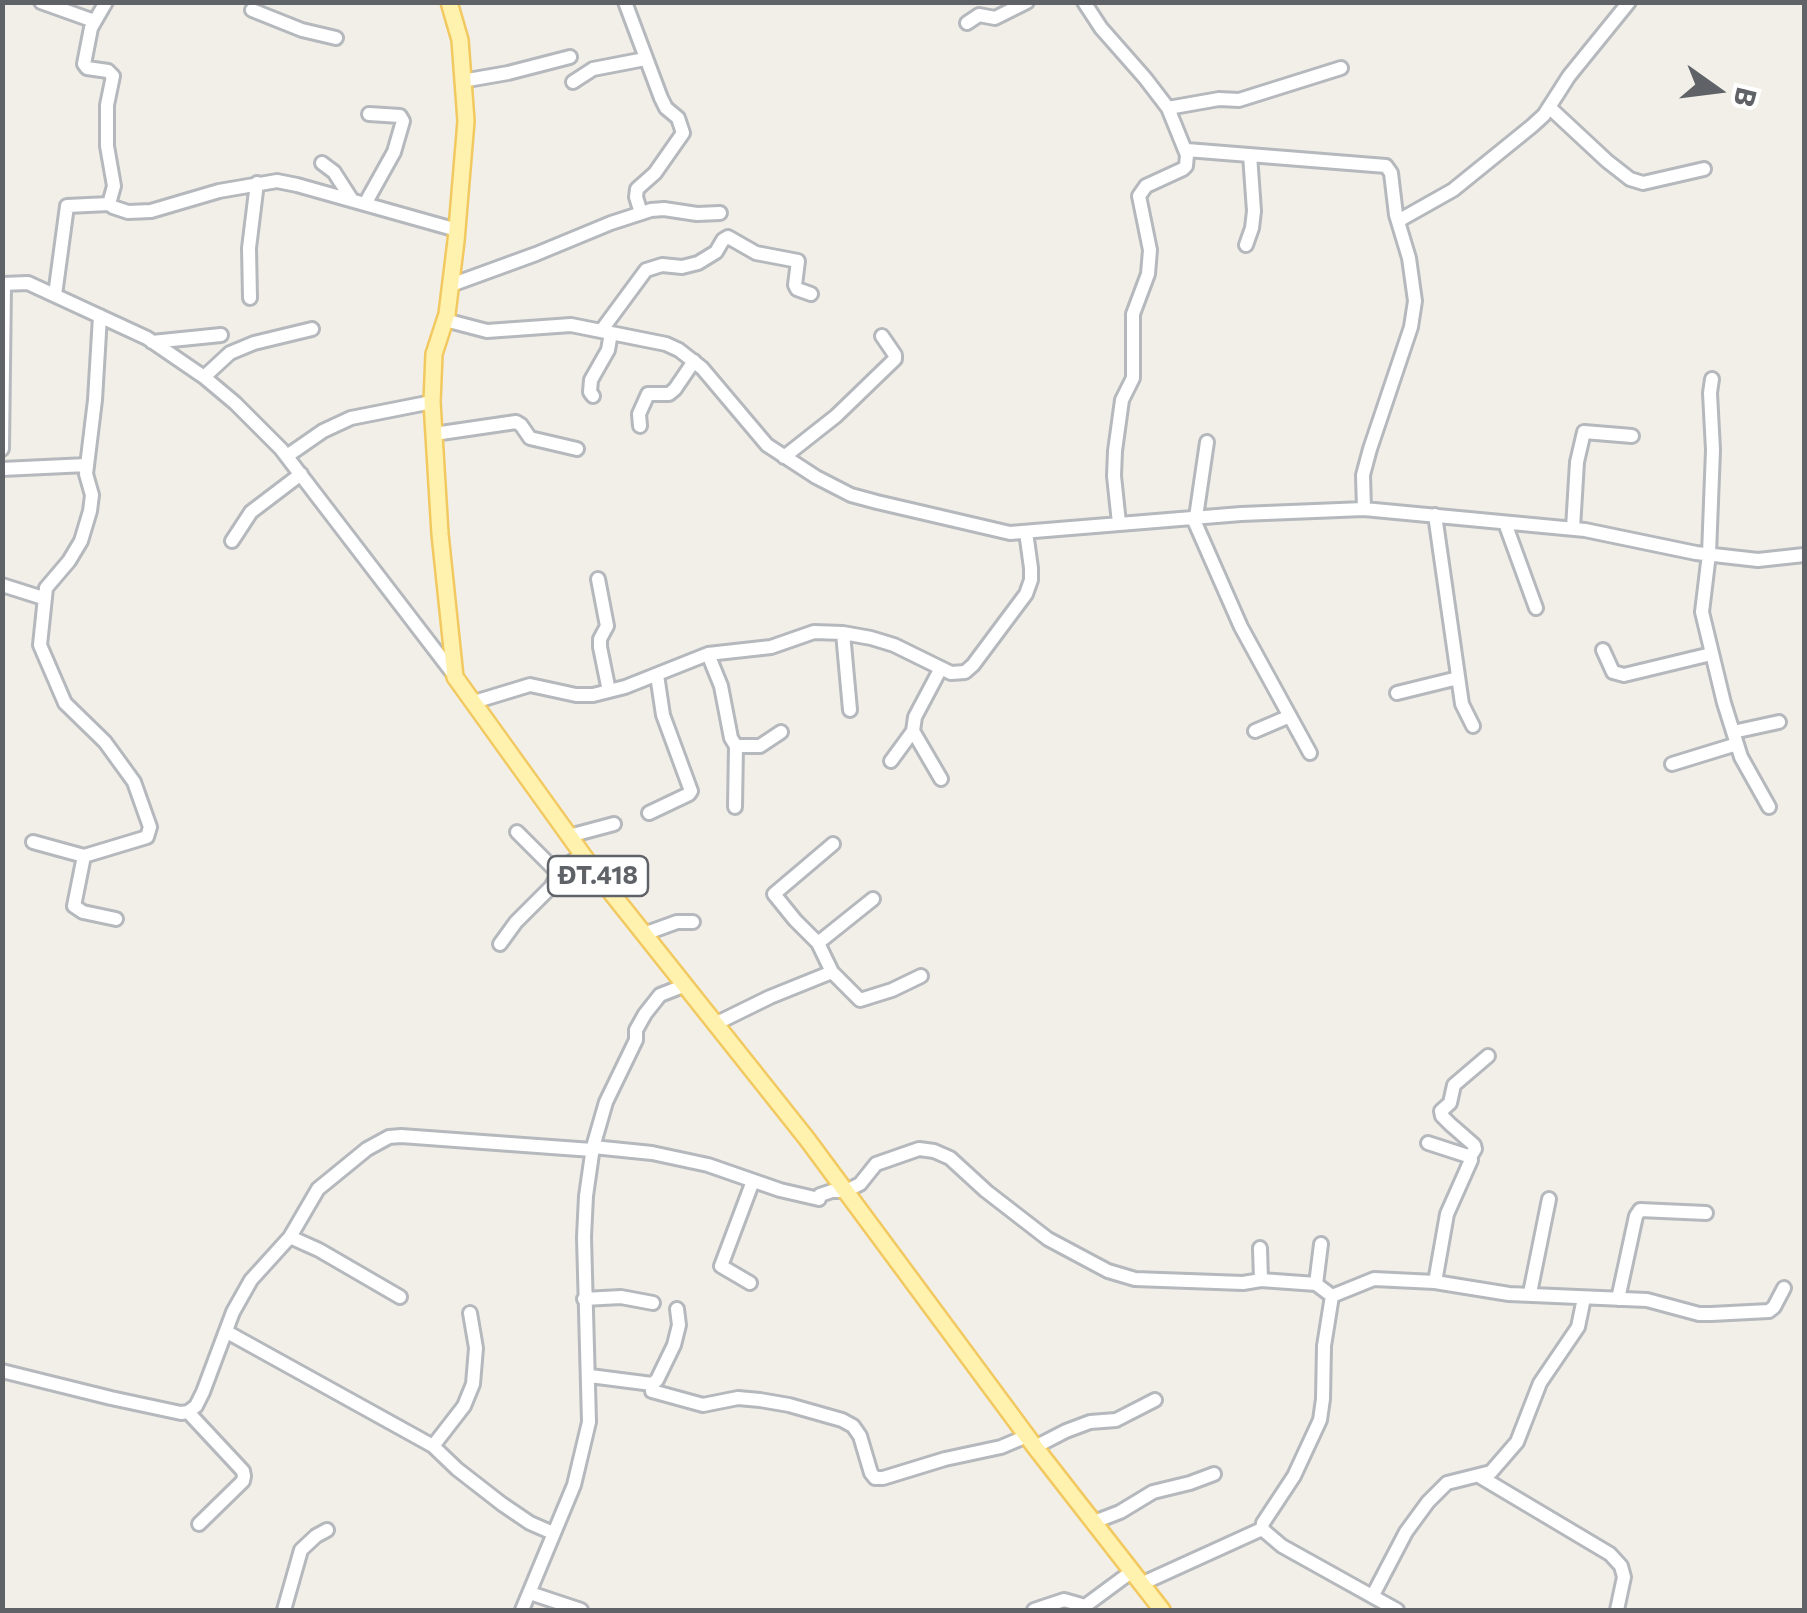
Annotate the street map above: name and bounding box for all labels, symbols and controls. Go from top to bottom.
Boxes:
north arrow [1667,40,1767,140]
text: B [1727,84,1765,110]
road number: ĐT.418 [548,856,648,896]

